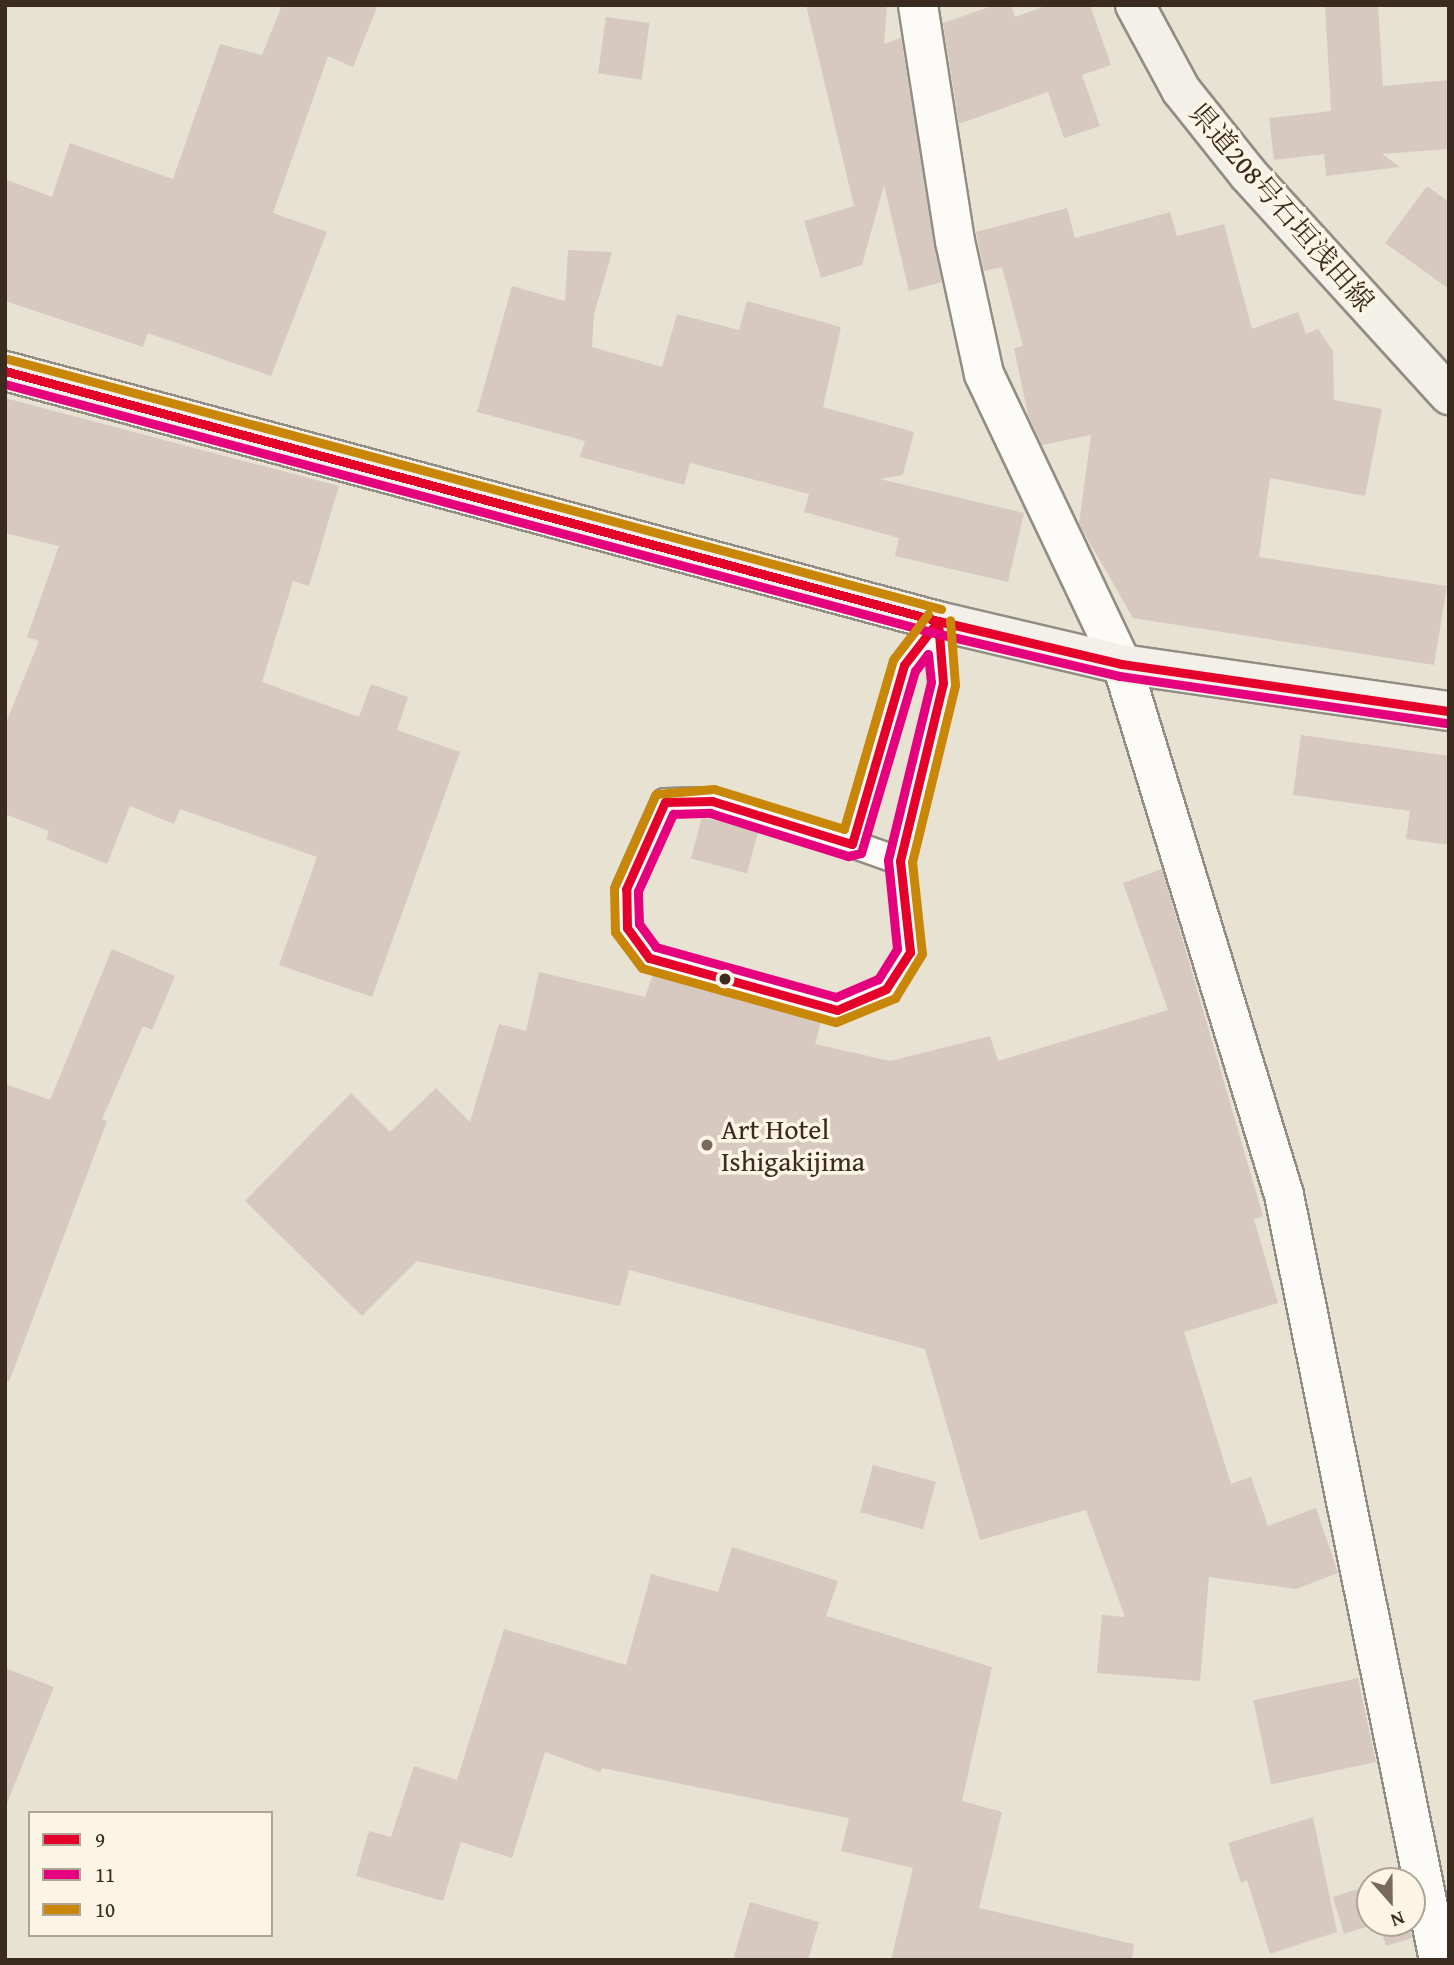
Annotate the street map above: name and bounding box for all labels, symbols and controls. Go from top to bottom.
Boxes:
street label: 県道208号石垣浅田線 [1183,96,1381,318]
unlabelled marker [718,972,732,986]
place label: Art Hotel Ishigakijima [721,1112,865,1178]
marker: Art Hotel Ishigakijima [699,1137,715,1153]
legend [28,1811,273,1937]
text: 9 [95,1824,105,1855]
text: 11 [95,1859,115,1890]
north arrow [1356,1867,1426,1937]
text: 10 [95,1894,115,1925]
text: N [1387,1904,1409,1935]

